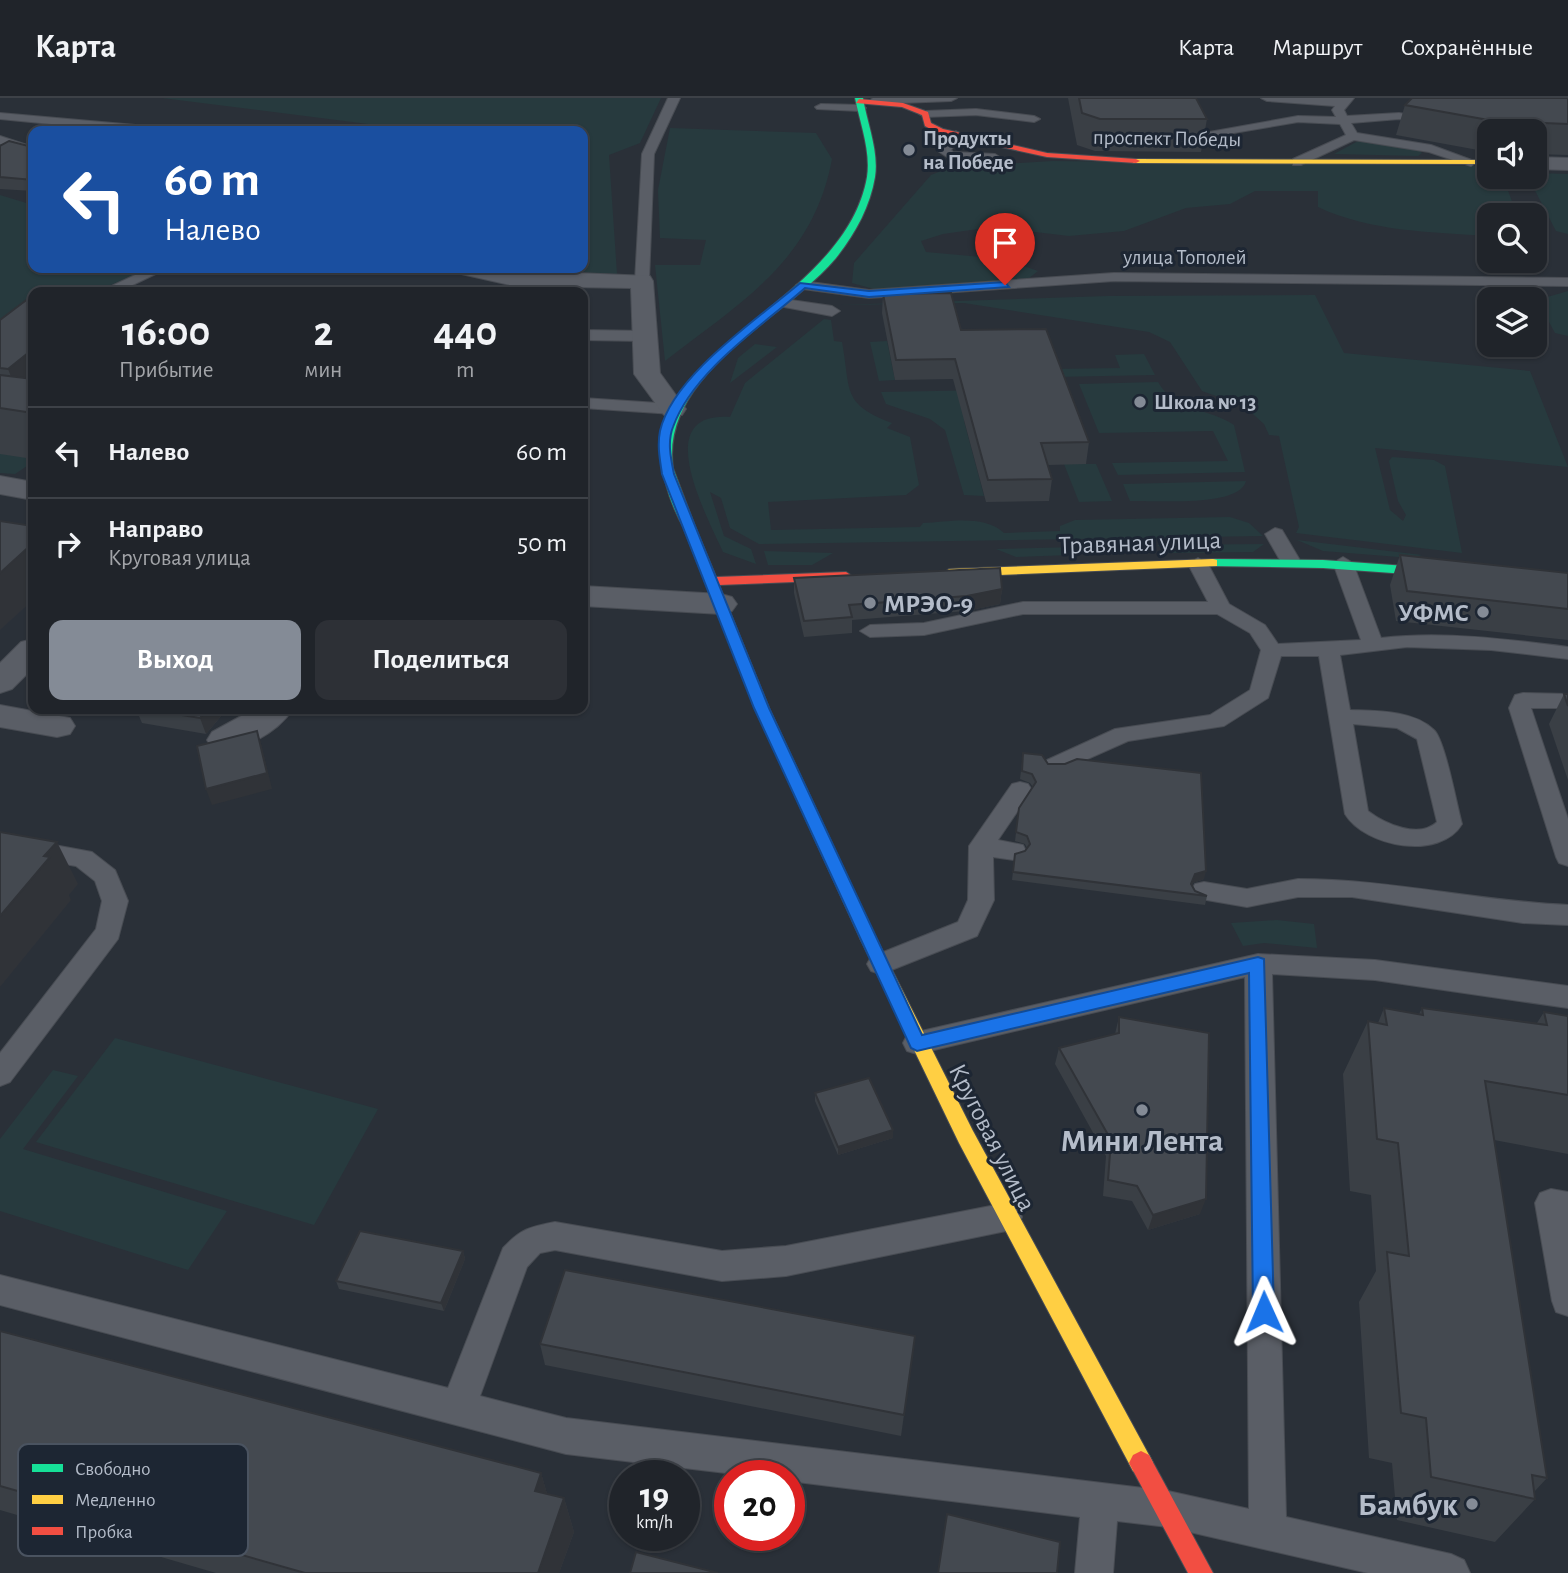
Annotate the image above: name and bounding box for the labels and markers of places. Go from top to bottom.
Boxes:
place label: Продукты на Победе [923,128,1014,173]
marker: Продукты на Победе [901,142,917,158]
pin [975,213,1035,285]
place label: Школа № 13 [1154,392,1256,413]
marker: Школа № 13 [1132,394,1148,410]
place label: МРЭО-9 [884,591,973,617]
marker: МРЭО-9 [862,595,878,611]
place label: УФМС [1398,600,1469,626]
marker: УФМС [1475,604,1491,620]
marker: Мини Лента [1134,1102,1150,1118]
place label: Мини Лента [1061,1125,1223,1157]
place label: Бамбук [1358,1489,1458,1521]
marker: Бамбук [1464,1496,1480,1512]

